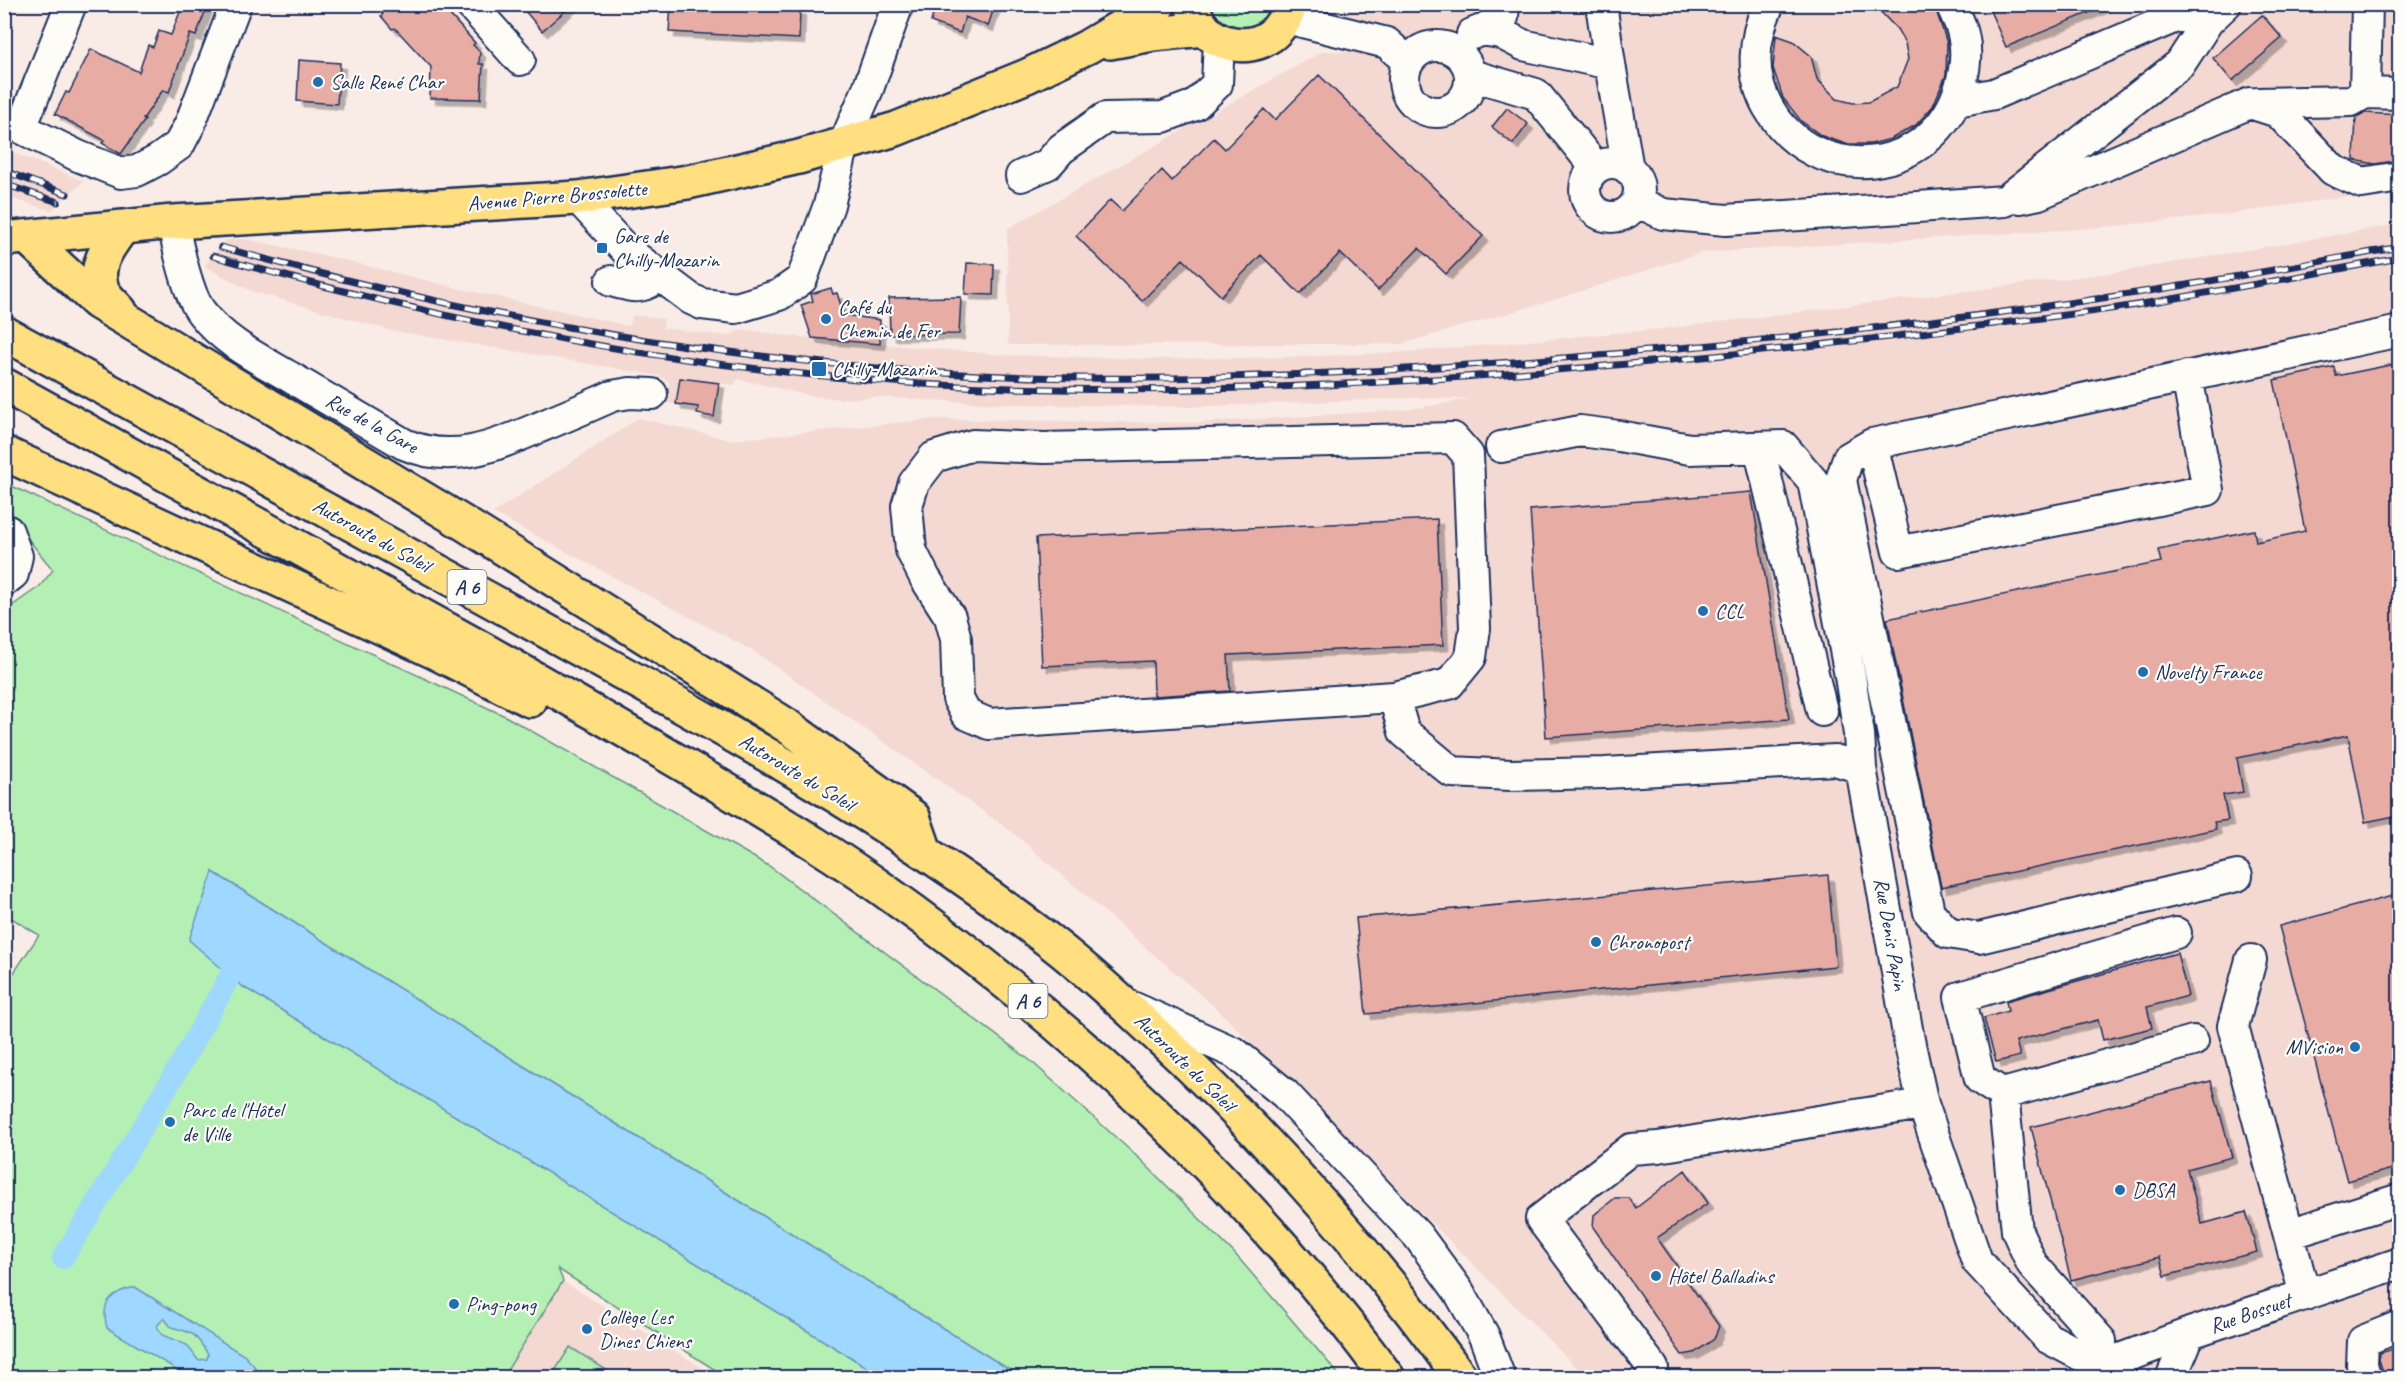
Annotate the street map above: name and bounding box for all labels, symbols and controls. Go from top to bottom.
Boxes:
place label: Salle René Char [330,69,445,95]
marker: Salle René Char [311,75,325,89]
street label: Avenue Pierre Brossolette [466,175,650,217]
place label: Gare de Chilly-Mazarin [614,223,721,273]
marker: Gare de Chilly-Mazarin [595,241,609,255]
place label: Café du Chemin de Fer [838,294,941,344]
marker: Café du Chemin de Fer [819,312,833,326]
place label: Chilly-Mazarin [832,356,939,382]
marker: Chilly-Mazarin [810,360,828,378]
street label: Rue de la Gare [321,387,424,460]
street label: Autoroute du Soleil [309,492,438,580]
road number: A 6 [448,570,486,604]
place label: CCL [1715,598,1745,624]
marker: CCL [1696,604,1710,618]
place label: Novelty France [2155,659,2263,685]
marker: Novelty France [2136,665,2150,679]
street label: Autoroute du Soleil [734,727,863,819]
street label: Rue Denis Papin [1868,876,1914,993]
place label: Chronopost [1608,929,1692,955]
marker: Chronopost [1589,935,1603,949]
road number: A 6 [1008,984,1048,1018]
street label: Autoroute du Soleil [1129,1007,1243,1119]
place label: MVision [2286,1034,2344,1060]
marker: MVision [2348,1040,2362,1054]
place label: Parc de l'Hôtel de Ville [182,1097,286,1147]
marker: Parc de l'Hôtel de Ville [163,1115,177,1129]
place label: DBSA [2132,1177,2176,1203]
marker: DBSA [2113,1183,2127,1197]
place label: Hôtel Balladins [1668,1263,1775,1289]
marker: Hôtel Balladins [1649,1269,1663,1283]
street label: Rue Bossuet [2206,1286,2297,1339]
place label: Ping-pong [466,1291,537,1317]
marker: Ping-pong [447,1297,461,1311]
place label: Collège Les Dines Chiens [599,1304,693,1354]
marker: Collège Les Dines Chiens [580,1322,594,1336]

